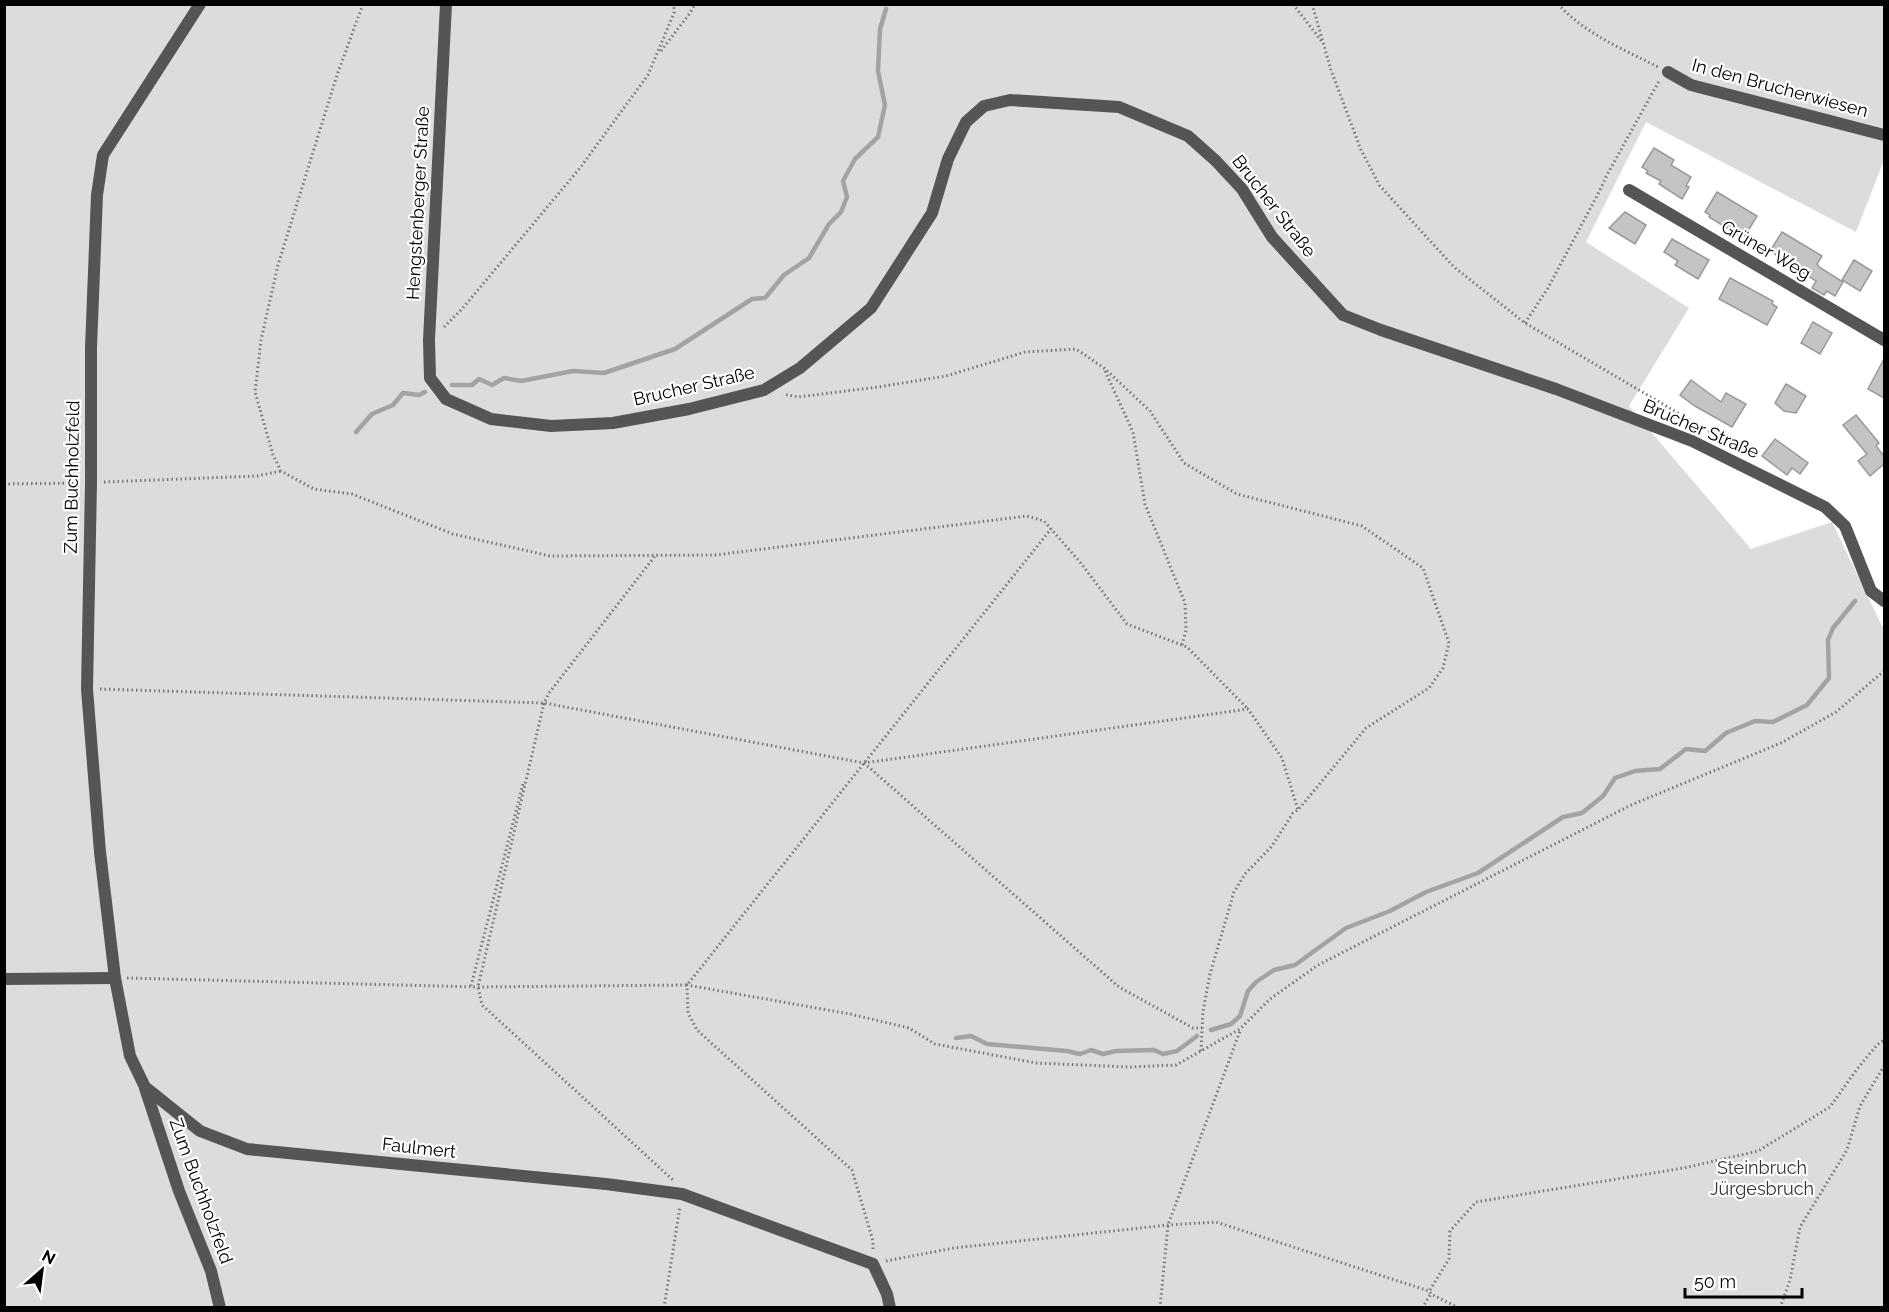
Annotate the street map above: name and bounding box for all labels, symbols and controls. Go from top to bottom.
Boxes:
street label: In den Brucherwiesen [1690,54,1871,121]
street label: Hengstenberger Straße [402,105,433,301]
street label: Brucher Straße [1228,150,1321,261]
street label: Grüner Weg [1718,215,1815,284]
street label: Brucher Straße [631,361,757,410]
street label: Brucher Straße [1640,395,1763,463]
street label: Zum Buchholzfeld [60,400,83,554]
street label: Zum Buchholzfeld [165,1115,238,1266]
street label: Faulmert [381,1133,457,1162]
park label: Steinbruch Jürgesbruch [1710,1157,1814,1199]
north arrow [12,1240,72,1300]
text: N [39,1246,59,1268]
scale bar [1685,1261,1802,1299]
text: 50 m [1694,1271,1736,1292]

